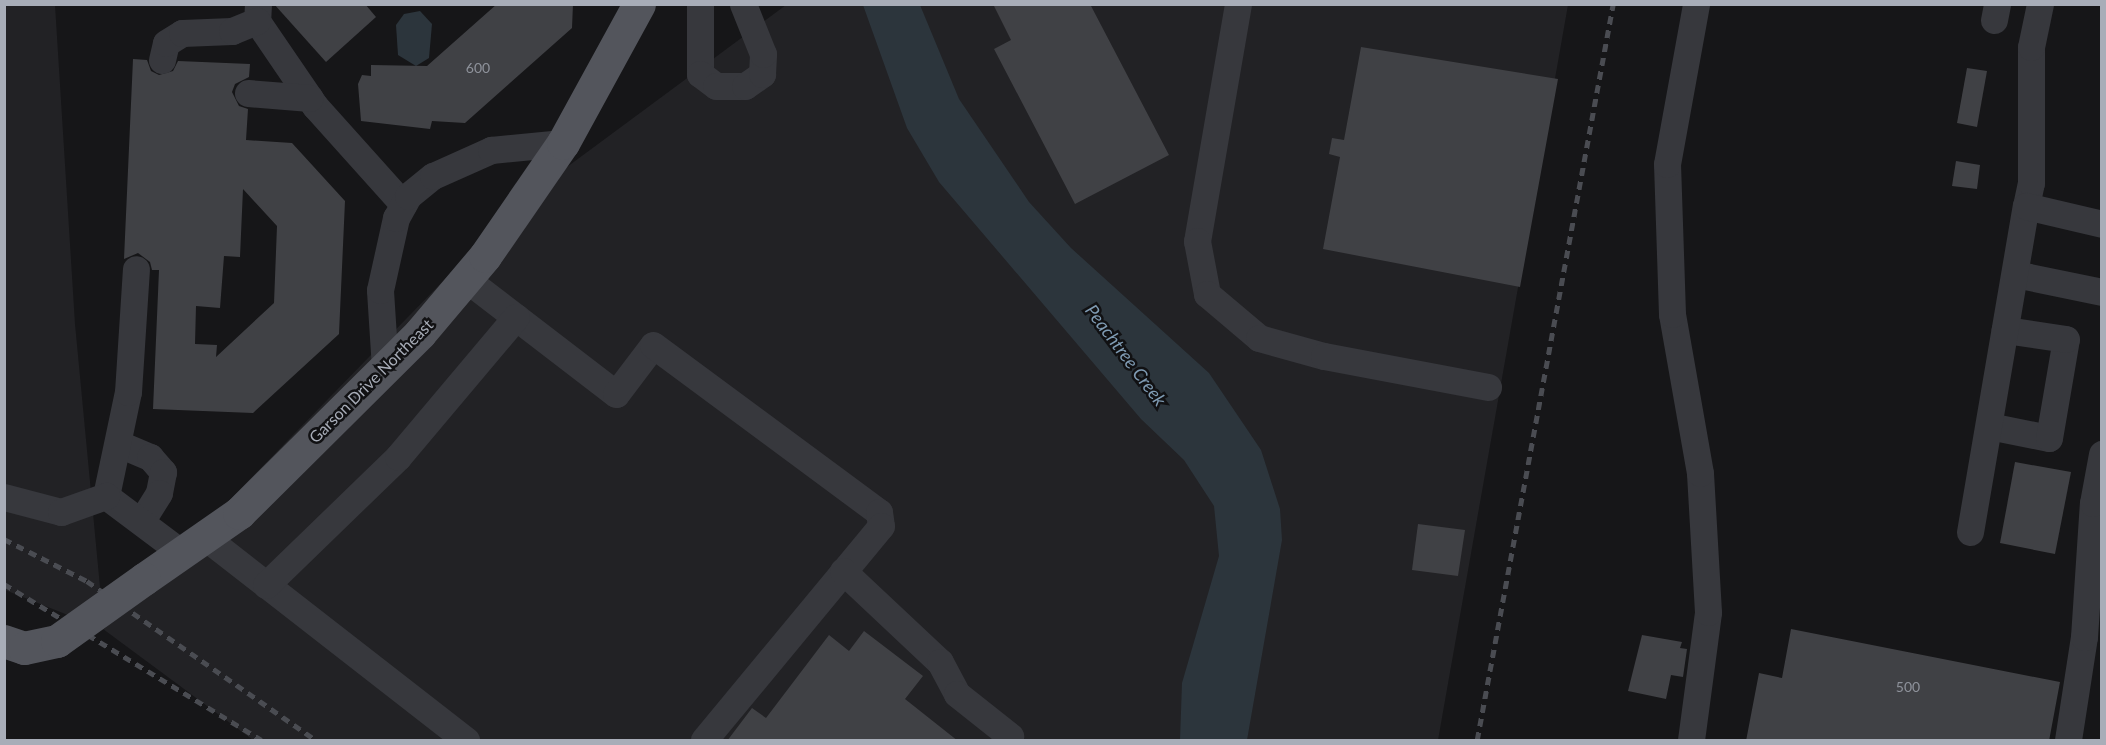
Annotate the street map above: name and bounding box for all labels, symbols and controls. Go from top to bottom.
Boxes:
house number: 600 [466,60,490,76]
water label: Peachtree Creek [1081,300,1171,410]
street label: Garson Drive Northeast [305,315,437,447]
house number: 500 [1896,679,1920,695]

